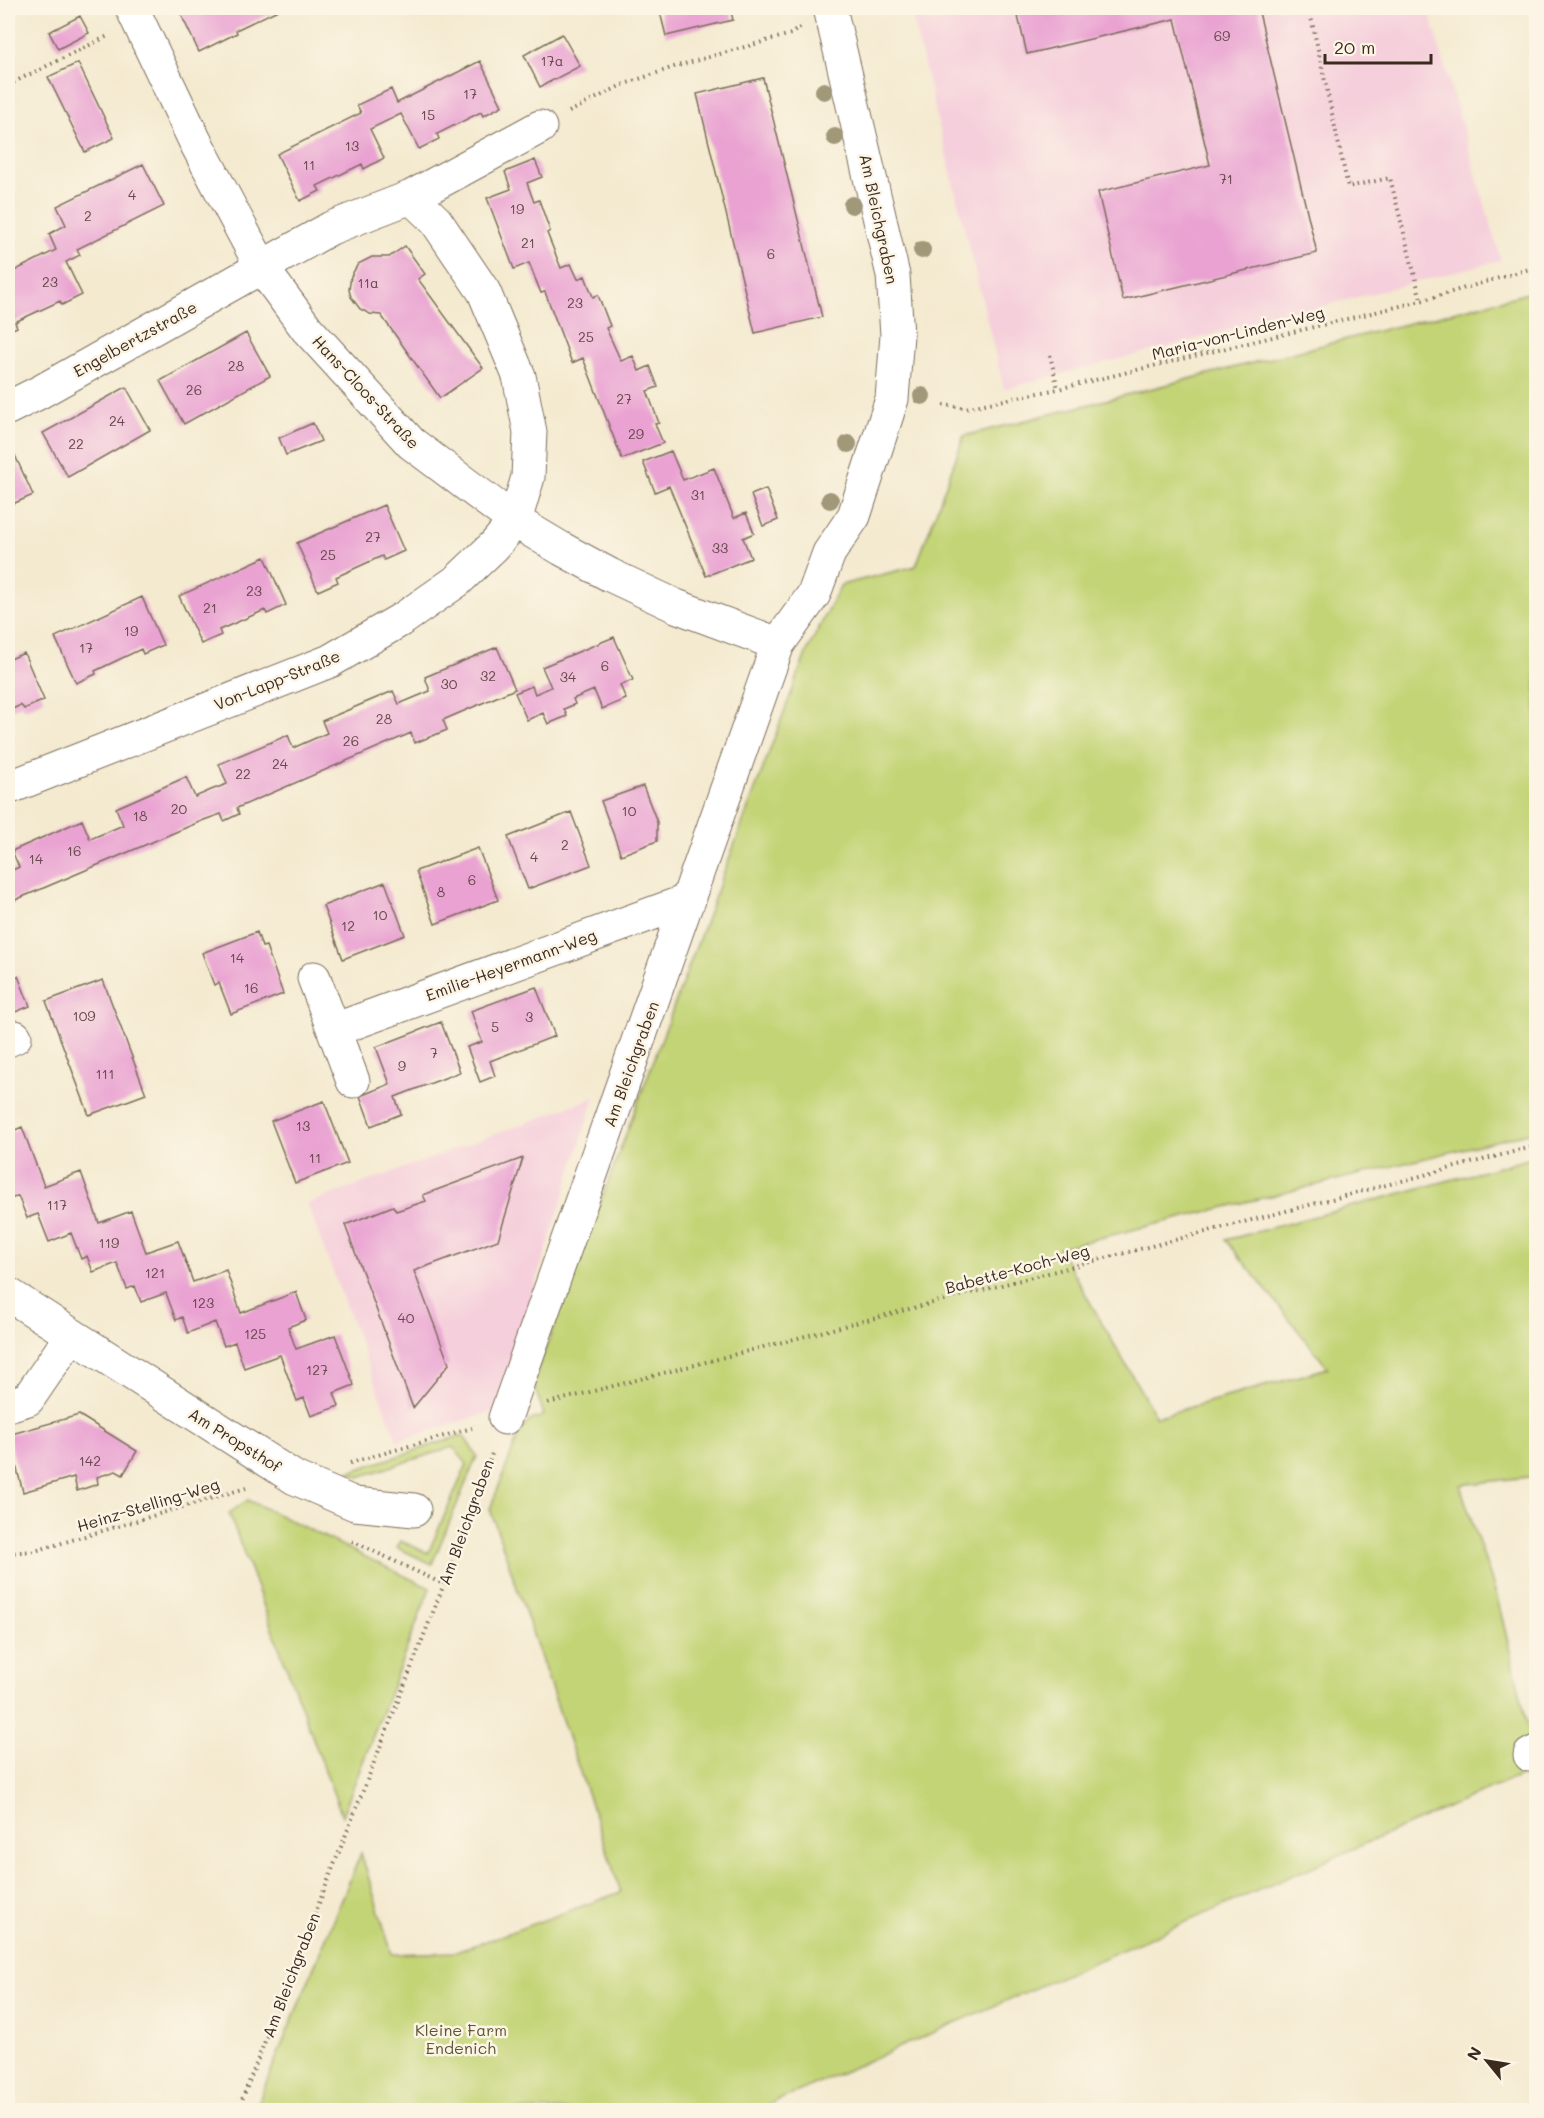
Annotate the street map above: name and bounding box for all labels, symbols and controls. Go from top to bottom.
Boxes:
house number: 69 [1214,26,1230,45]
scale bar [1325,27,1432,65]
text: 20 m [1334,35,1375,59]
house number: 17a [541,51,563,70]
house number: 17 [463,84,477,103]
house number: 15 [421,105,435,124]
house number: 13 [345,136,359,155]
street label: Am Bleichgraben [855,152,904,286]
house number: 11 [303,155,315,174]
house number: 71 [1219,169,1233,188]
house number: 4 [128,185,137,204]
house number: 19 [510,199,524,218]
house number: 2 [84,206,92,225]
house number: 21 [521,233,535,252]
house number: 6 [767,244,775,263]
house number: 23 [42,272,58,291]
house number: 11a [357,273,379,292]
house number: 23 [567,293,583,312]
street label: Engelbertzstraße [69,296,200,381]
street label: Maria-von-Linden-Weg [1149,301,1326,364]
house number: 25 [578,327,594,346]
street label: Hans-Cloos-Straße [308,330,424,453]
house number: 28 [228,356,244,375]
house number: 26 [186,380,202,399]
house number: 27 [616,389,632,408]
house number: 24 [109,411,126,430]
house number: 29 [628,424,644,443]
house number: 22 [68,434,84,453]
house number: 31 [691,485,705,504]
house number: 27 [365,527,381,546]
house number: 33 [712,538,728,557]
house number: 25 [320,545,336,564]
house number: 23 [246,581,262,600]
house number: 21 [203,598,217,617]
house number: 19 [124,621,138,640]
house number: 17 [79,638,93,657]
street label: Von-Lapp-Straße [211,645,343,714]
house number: 6 [601,656,609,675]
house number: 32 [480,666,496,685]
house number: 34 [560,667,577,686]
house number: 30 [441,674,458,693]
house number: 28 [376,709,392,728]
house number: 26 [343,731,359,750]
house number: 24 [272,754,289,773]
house number: 22 [235,764,251,783]
house number: 20 [171,799,188,818]
house number: 10 [622,801,637,820]
house number: 18 [133,806,147,825]
house number: 2 [561,835,569,854]
house number: 16 [67,841,81,860]
house number: 4 [530,847,539,866]
house number: 14 [29,849,44,868]
house number: 6 [468,870,476,889]
house number: 8 [437,882,445,901]
house number: 10 [373,905,388,924]
house number: 12 [341,916,355,935]
street label: Emilie-Heyermann-Weg [422,924,599,1005]
house number: 14 [230,948,245,967]
house number: 16 [244,978,258,997]
street label: Am Bleichgraben [598,998,663,1130]
house number: 109 [72,1006,96,1025]
house number: 3 [525,1007,533,1026]
house number: 5 [491,1017,499,1036]
house number: 7 [430,1043,438,1062]
house number: 9 [398,1056,406,1075]
house number: 111 [96,1064,114,1083]
house number: 13 [296,1116,310,1135]
house number: 11 [309,1148,321,1167]
house number: 117 [47,1195,67,1214]
house number: 119 [99,1233,119,1252]
street label: Babette-Koch-Weg [943,1239,1091,1298]
house number: 121 [145,1263,165,1282]
house number: 123 [192,1293,214,1312]
house number: 40 [398,1308,415,1327]
house number: 125 [244,1324,266,1343]
house number: 127 [306,1360,328,1379]
street label: Am Propsthof [185,1403,286,1477]
house number: 142 [79,1451,101,1470]
street label: Am Bleichgraben [433,1456,498,1588]
street label: Heinz-Stelling-Weg [74,1473,222,1536]
street label: Am Bleichgraben [257,1909,324,2040]
park label: Kleine Farm Endenich [415,2019,507,2058]
north arrow [1457,2031,1517,2091]
text: N [1461,2043,1486,2064]

